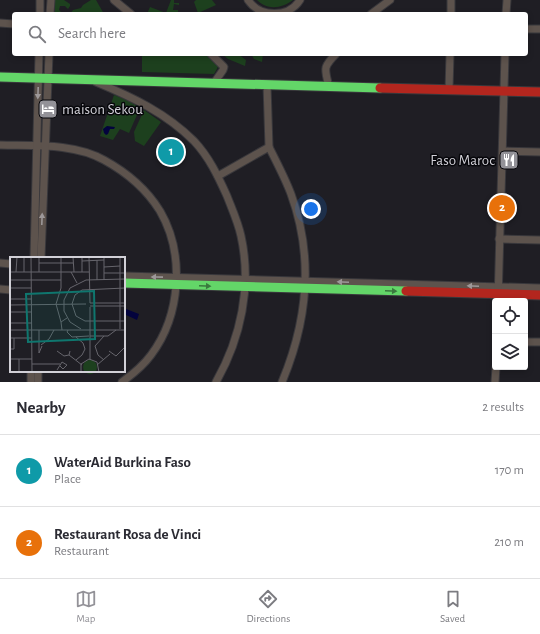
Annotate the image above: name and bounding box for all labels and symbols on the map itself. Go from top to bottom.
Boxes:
one-way arrow [35,87,42,99]
hotel icon: maison Sekou [37,98,59,120]
place label: maison Sekou [62,102,143,117]
pin: 1 [158,137,184,167]
restaurant icon: Faso Maroc [498,149,520,171]
place label: Faso Maroc [430,153,495,168]
pin: 2 [489,193,515,223]
your location [301,199,321,219]
one-way arrow [39,212,45,225]
inset map [10,257,125,372]
one-way arrow [150,274,163,280]
one-way arrow [337,278,349,285]
one-way arrow [199,283,212,289]
one-way arrow [466,283,479,289]
one-way arrow [385,288,398,294]

